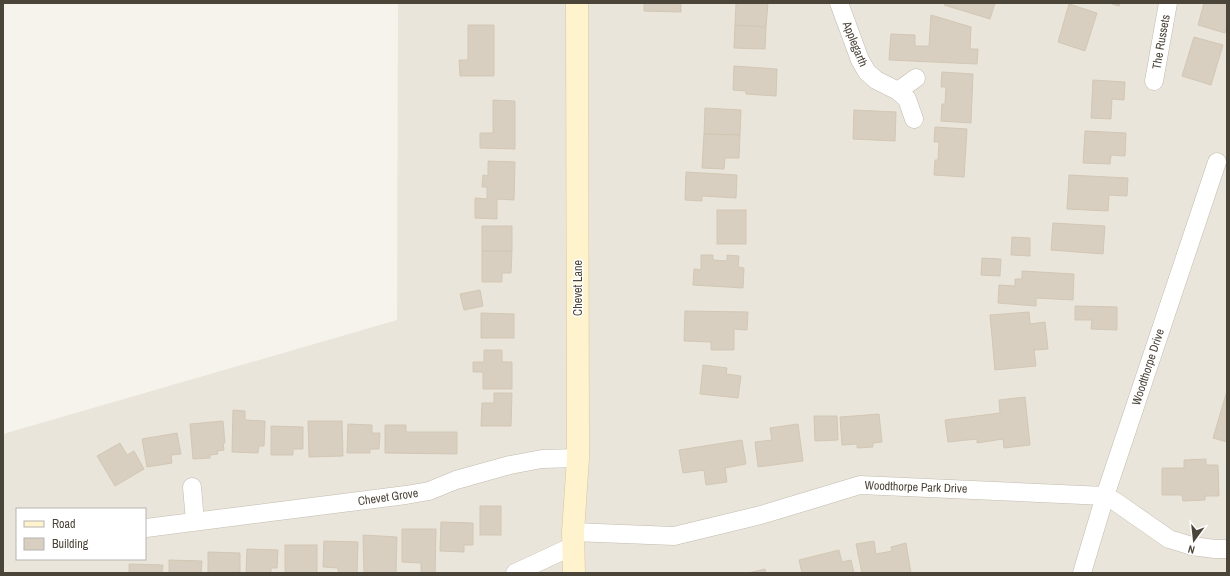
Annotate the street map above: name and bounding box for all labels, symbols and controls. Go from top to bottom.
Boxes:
street label: The Russets [1148,13,1174,71]
street label: Applegarth [838,18,871,69]
street label: Chevet Lane [570,260,586,316]
street label: Woodthorpe Drive [1128,327,1168,407]
street label: Woodthorpe Park Drive [864,477,968,497]
street label: Chevet Grove [357,485,419,509]
legend [16,508,146,560]
text: Road [52,516,76,532]
north arrow [1174,520,1214,560]
text: Building [52,536,89,552]
text: N [1186,542,1196,557]

